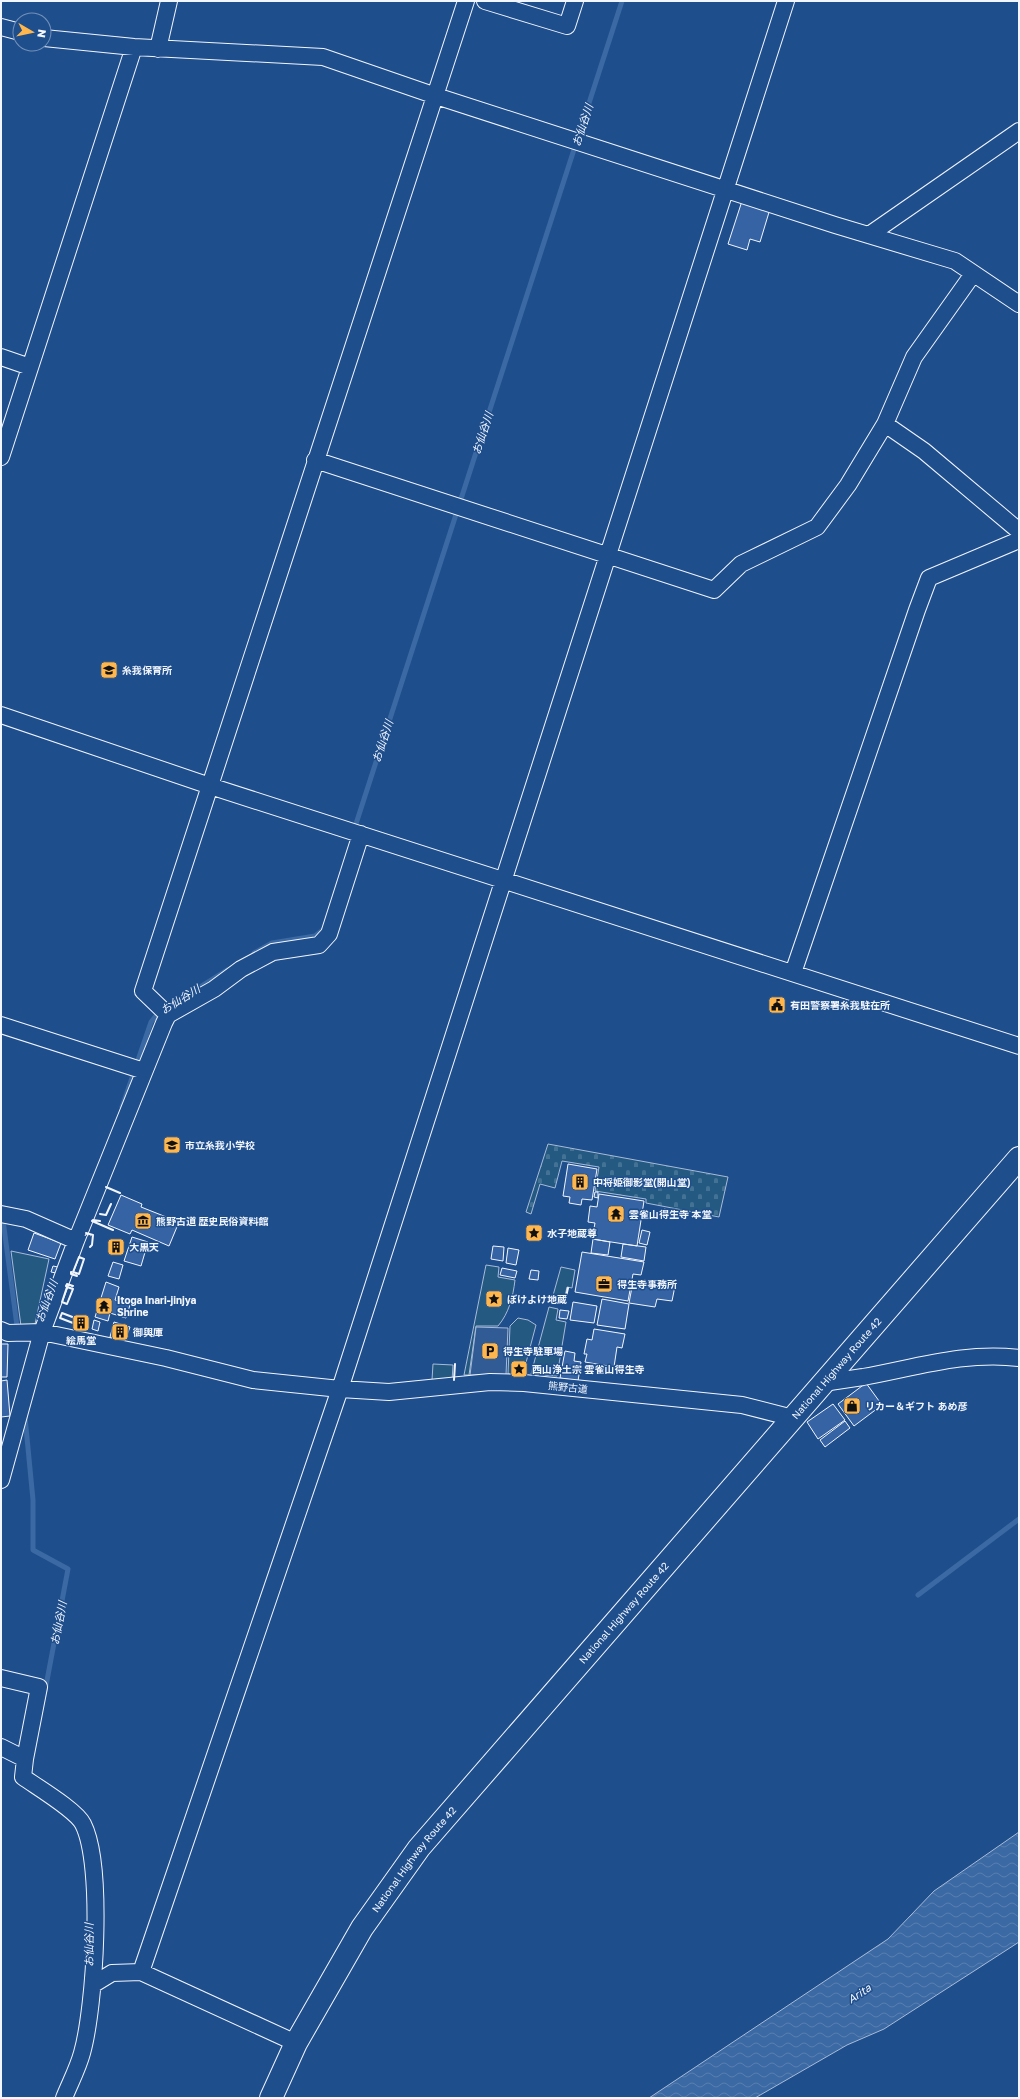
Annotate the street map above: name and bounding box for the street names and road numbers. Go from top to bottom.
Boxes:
street label: National Highway Route 42 [789,1315,884,1421]
street label: 熊野古道 [547,1379,589,1395]
street label: National Highway Route 42 [576,1559,671,1666]
street label: National Highway Route 42 [369,1804,458,1915]

